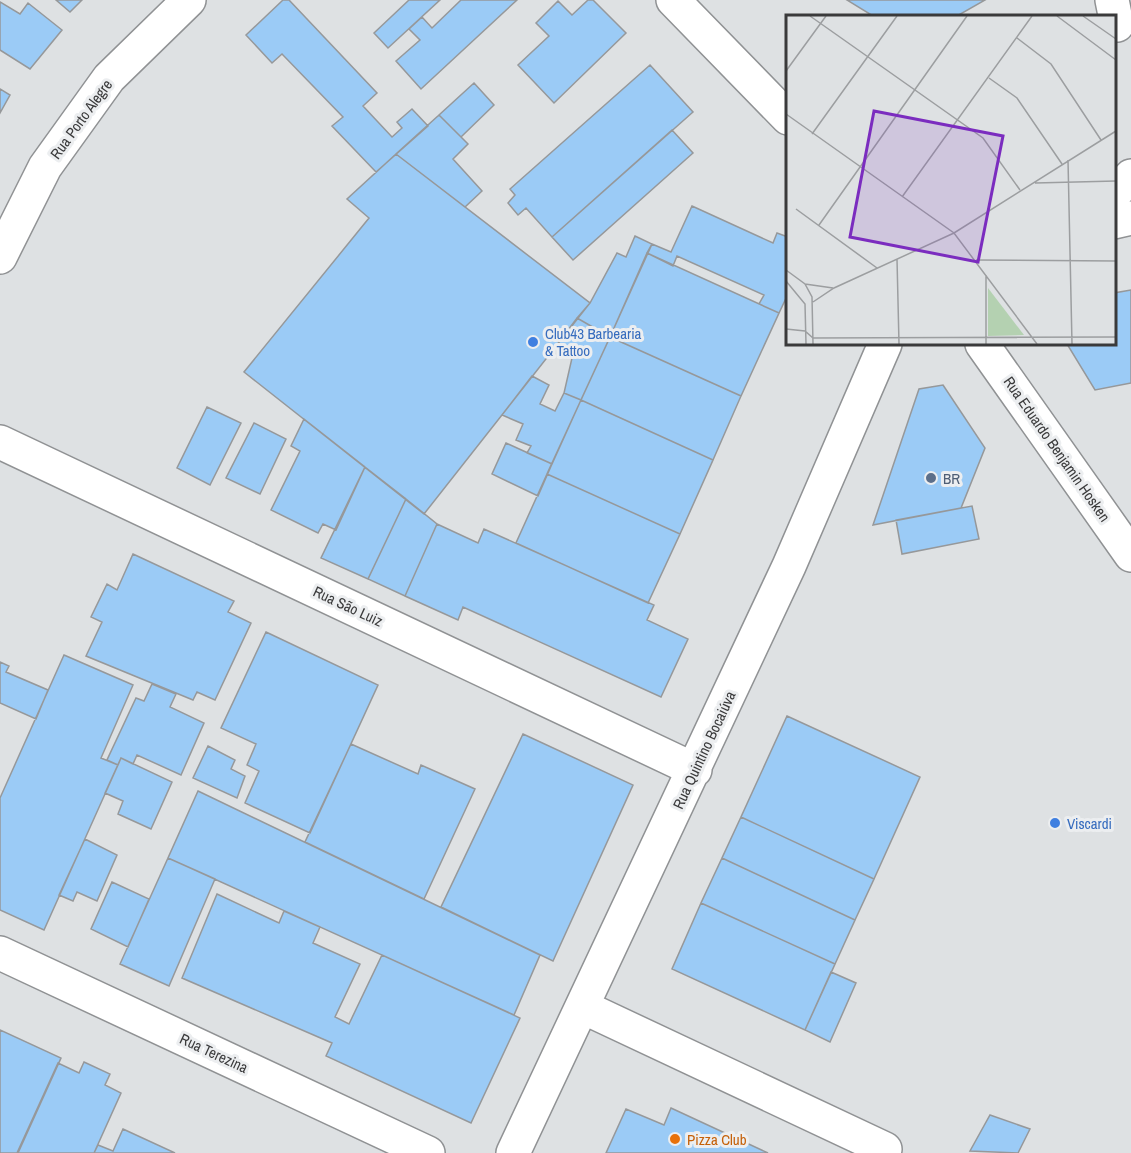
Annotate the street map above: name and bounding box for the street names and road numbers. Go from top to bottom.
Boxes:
street label: Rua Porto Alegre [45,75,117,163]
street label: Rua Eduardo Benjamin Hosken [999,372,1115,526]
street label: Rua São Luiz [310,581,386,631]
street label: Rua Quintino Bocaiúva [667,687,741,812]
street label: Rua Terezina [177,1028,252,1078]

